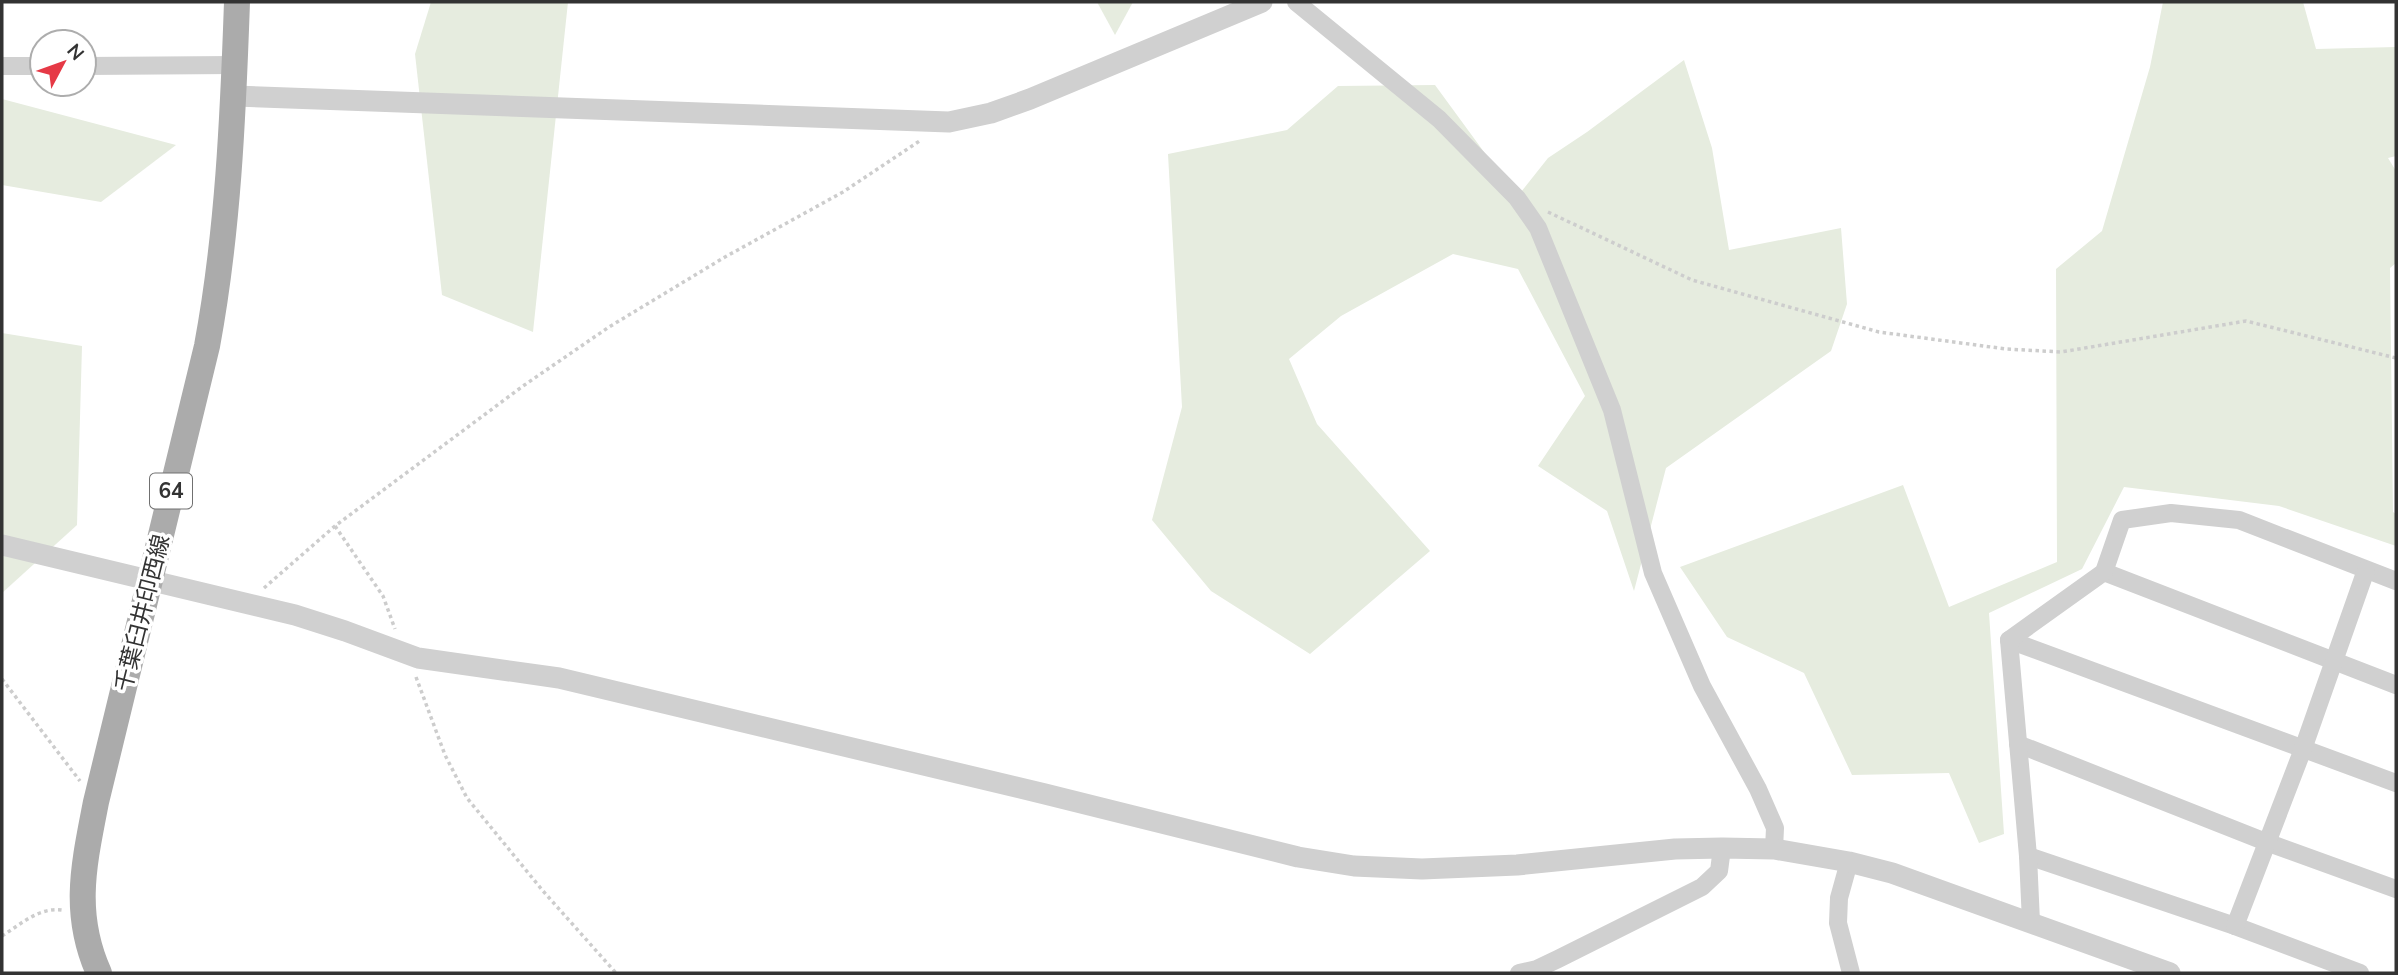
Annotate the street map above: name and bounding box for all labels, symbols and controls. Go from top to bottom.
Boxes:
north arrow [28,28,98,98]
text: N [61,39,90,66]
road number: 64 [150,474,192,508]
street label: 千葉臼井印西線 [108,531,177,695]

